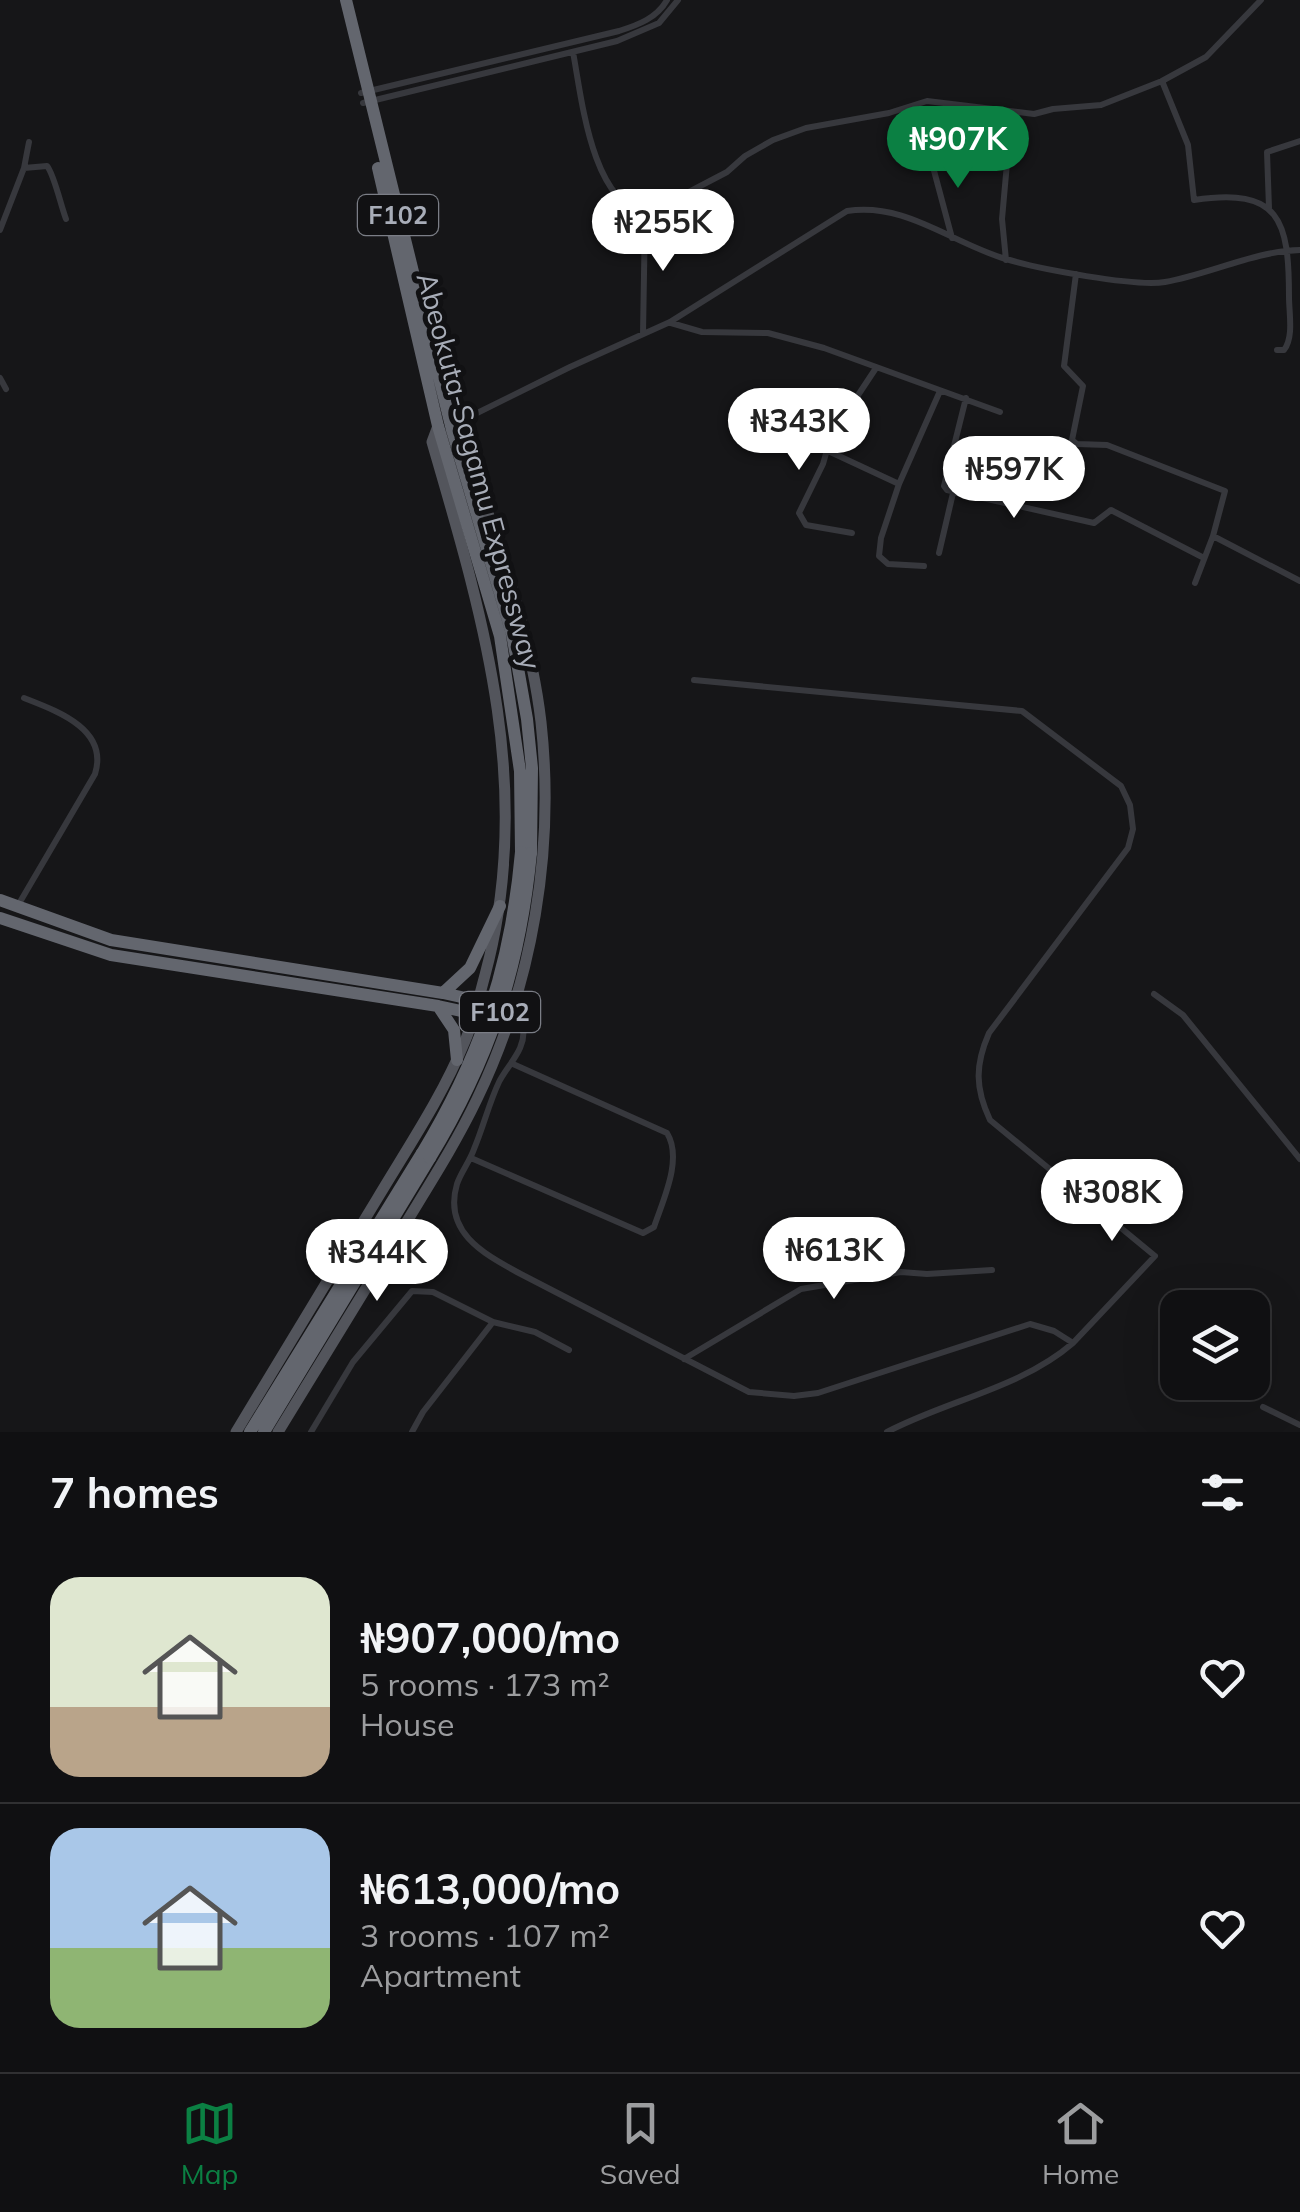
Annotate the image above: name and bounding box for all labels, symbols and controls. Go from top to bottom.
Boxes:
pin: ₦907K [888,106,1028,191]
text: ₦907K [909,118,1007,158]
pin: ₦255K [593,189,733,274]
road number: F102 [358,195,438,235]
text: ₦255K [614,201,712,241]
street label: Abeokuta-Sagamu Expressway [410,268,549,673]
pin: ₦343K [729,388,869,473]
text: ₦343K [750,400,848,440]
pin: ₦597K [944,436,1084,521]
text: ₦597K [965,448,1063,488]
road number: F102 [460,992,540,1032]
pin: ₦308K [1042,1159,1182,1244]
text: ₦308K [1063,1171,1161,1211]
pin: ₦613K [764,1217,904,1302]
pin: ₦344K [307,1219,447,1304]
text: ₦613K [785,1229,883,1269]
text: ₦344K [328,1231,426,1271]
map controls [1160,1290,1270,1400]
button: layers [1160,1290,1270,1400]
icon: filters [1195,1465,1250,1520]
text: 7 homes [50,1466,219,1519]
text: ₦907,000/mo [360,1611,620,1664]
icon: home [130,1617,250,1737]
icon: heart [1195,1650,1250,1705]
text: 5 rooms · 173 m² [360,1664,610,1704]
text: House [360,1704,455,1744]
text: ₦613,000/mo [360,1862,620,1915]
icon: home [130,1868,250,1988]
icon: heart [1195,1901,1250,1956]
text: 3 rooms · 107 m² [360,1915,610,1955]
text: Apartment [360,1955,521,1995]
tab: Map [181,2096,238,2191]
tab: Saved [600,2096,681,2191]
tab: Home [1042,2096,1119,2191]

